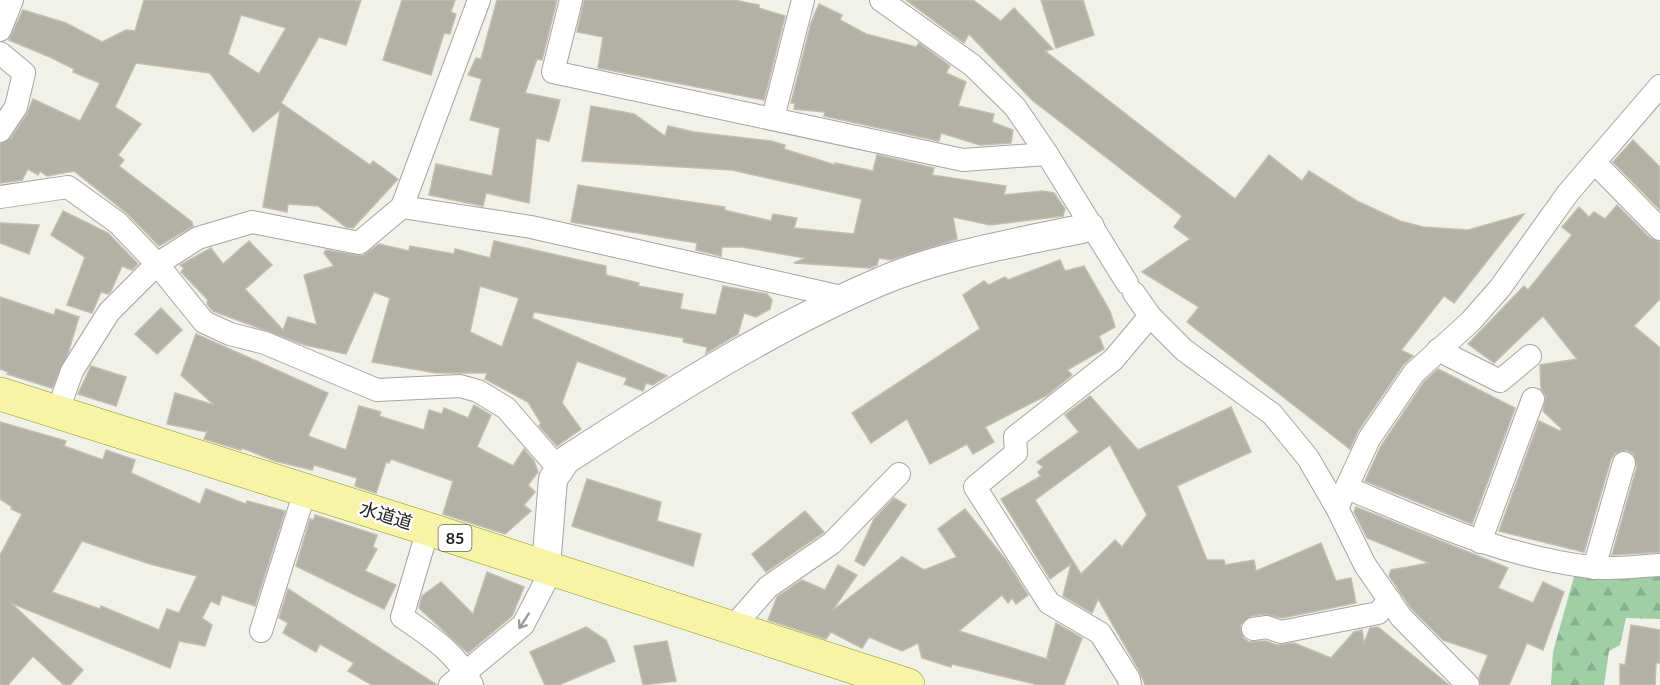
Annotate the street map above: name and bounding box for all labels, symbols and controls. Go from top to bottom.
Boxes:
street label: 水道道 [357,497,415,533]
road number: 85 [438,525,472,551]
one-way arrow [518,612,531,629]

